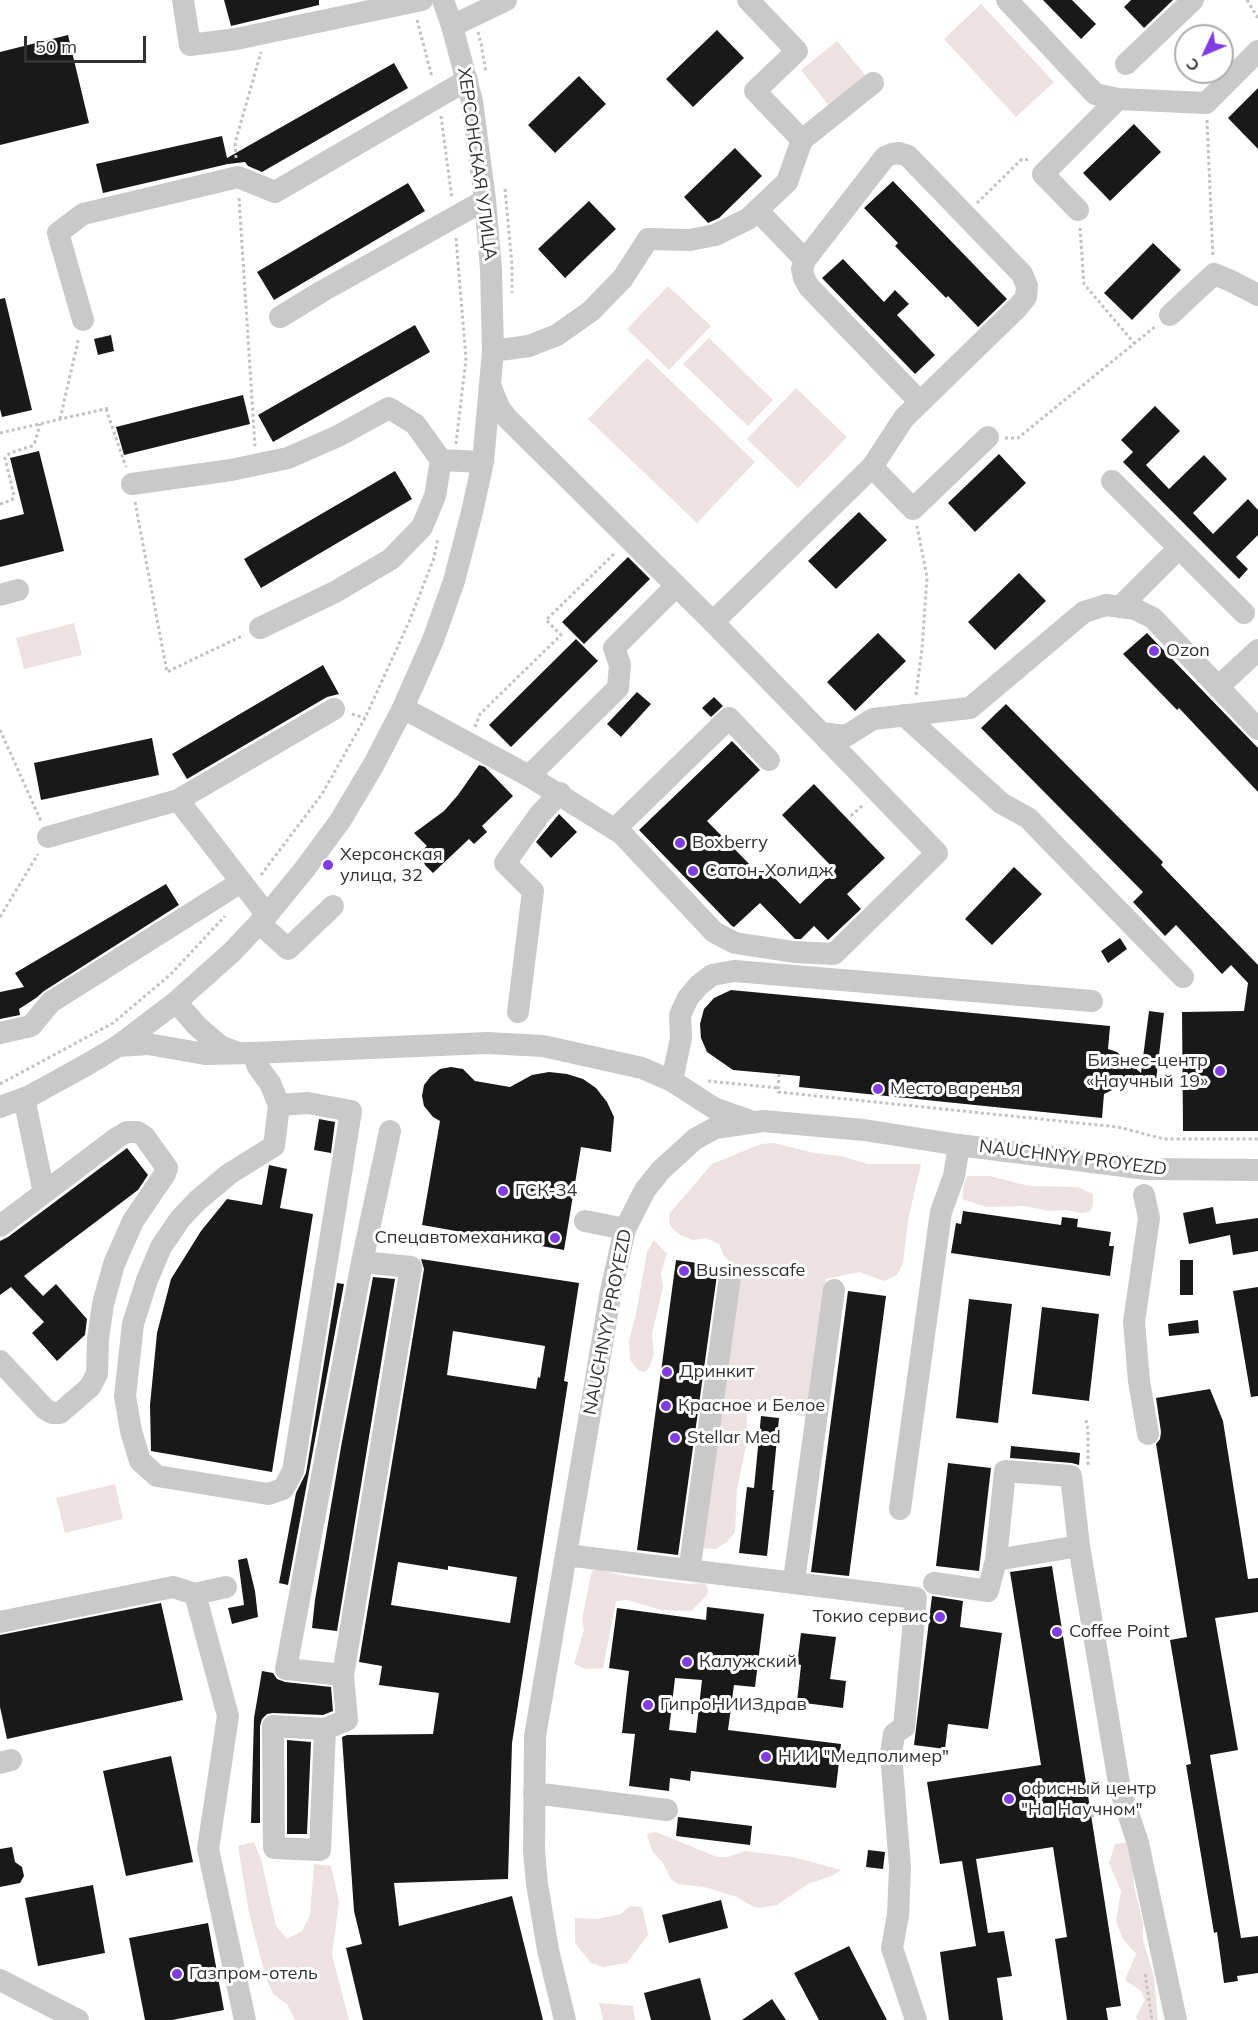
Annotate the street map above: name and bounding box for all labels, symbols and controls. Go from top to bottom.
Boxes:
scale bar [27,24,148,62]
north arrow [1174,24,1234,84]
text: 50 m [35,35,77,58]
text: С [1181,54,1203,76]
street label: ХЕРСОНСКАЯ УЛИЦА [453,66,501,262]
place label: Ozon [1166,640,1210,662]
marker: Ozon [1147,644,1161,658]
place label: Boxberry [692,832,768,854]
marker: Boxberry [673,836,687,850]
place label: Херсонская улица, 32 [340,844,443,886]
marker: Херсонская улица, 32 [321,858,335,872]
place label: Сатон-Холидж [705,860,833,882]
marker: Сатон-Холидж [686,864,700,878]
place label: Бизнес-центр «Научный 19» [1086,1050,1208,1092]
marker: Бизнес-центр «Научный 19» [1213,1064,1227,1078]
place label: Место варенья [890,1078,1021,1100]
marker: Место варенья [871,1082,885,1096]
street label: NAUCHNYY PROYEZD [978,1136,1168,1180]
place label: ГСК-34 [515,1180,577,1202]
marker: ГСК-34 [496,1184,510,1198]
place label: Спецавтомеханика [374,1227,543,1249]
street label: NAUCHNYY PROYEZD [579,1227,637,1417]
marker: Спецавтомеханика [548,1231,562,1245]
place label: Businesscafe [696,1260,805,1282]
marker: Businesscafe [677,1264,691,1278]
place label: Дринкит [679,1361,754,1383]
marker: Дринкит [660,1365,674,1379]
place label: Красное и Белое [678,1395,825,1417]
marker: Красное и Белое [659,1399,673,1413]
place label: Stellar Med [687,1427,781,1449]
marker: Stellar Med [668,1431,682,1445]
place label: Токио сервис [813,1606,928,1628]
marker: Токио сервис [933,1610,947,1624]
place label: Coffee Point [1069,1621,1170,1643]
marker: Coffee Point [1050,1625,1064,1639]
place label: Калужский [699,1651,797,1673]
marker: Калужский [680,1655,694,1669]
place label: ГипроНИИЗдрав [660,1694,807,1716]
marker: ГипроНИИЗдрав [641,1698,655,1712]
place label: НИИ "Медполимер" [778,1746,949,1768]
marker: НИИ "Медполимер" [759,1750,773,1764]
place label: офисный центр "На Научном" [1021,1778,1156,1820]
marker: офисный центр "На Научном" [1002,1792,1016,1806]
place label: Газпром-отель [189,1963,318,1985]
marker: Газпром-отель [170,1967,184,1981]

